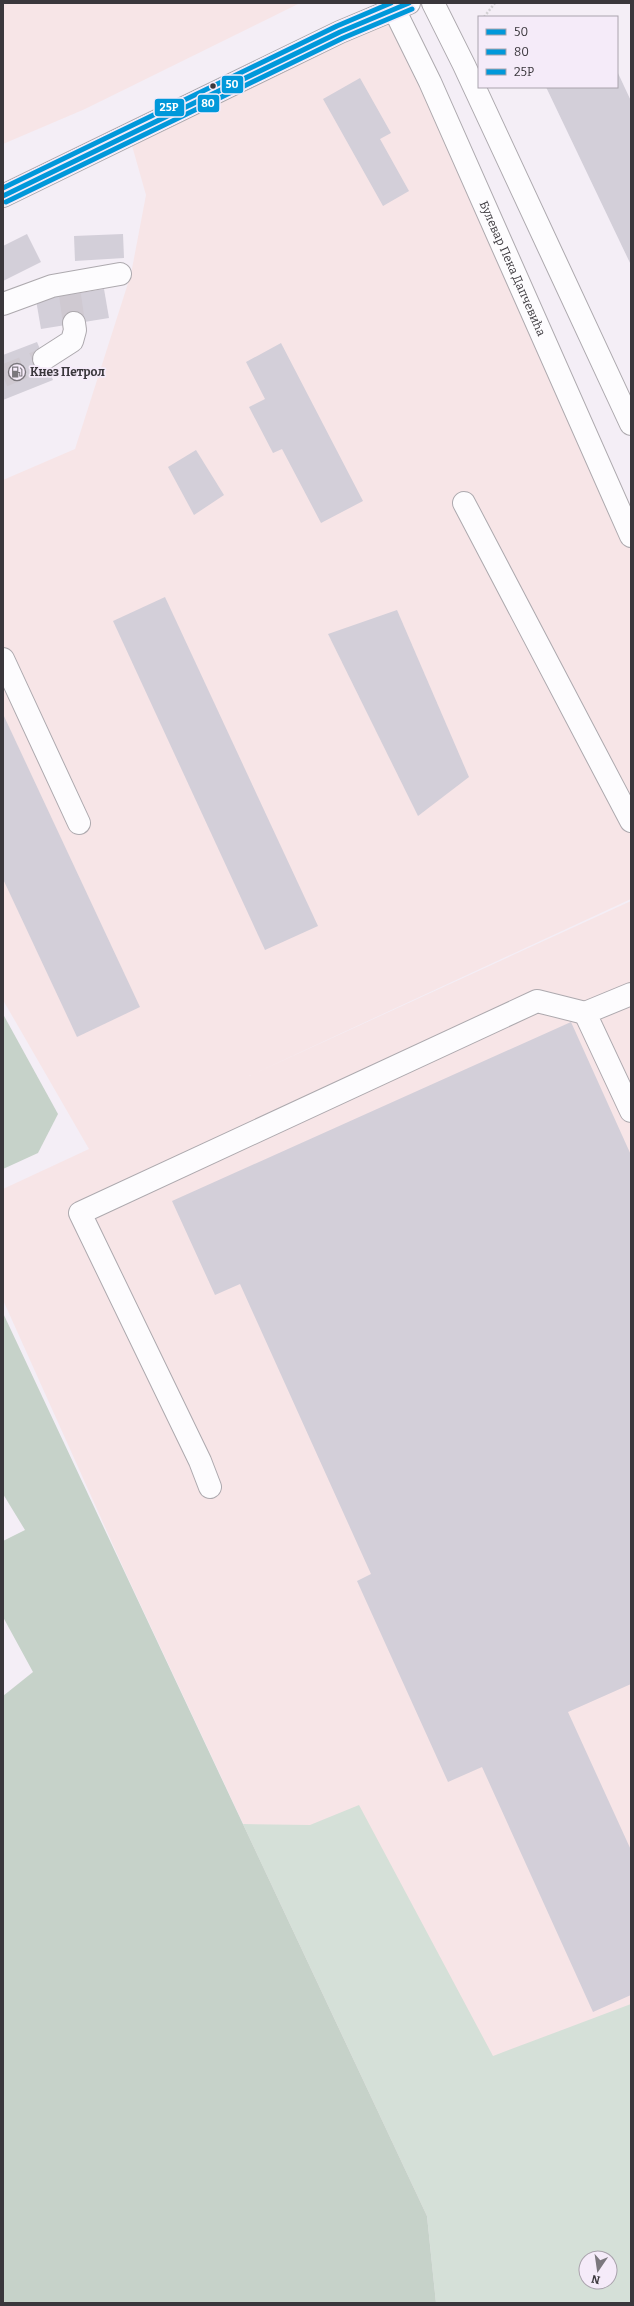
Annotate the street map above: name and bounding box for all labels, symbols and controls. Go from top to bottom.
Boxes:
legend [478,16,618,88]
text: 50 [514,25,528,39]
text: 80 [514,45,529,59]
text: 25P [514,65,534,79]
line badge: 50 [221,75,244,94]
text: 50 [225,78,239,91]
unlabelled marker [208,81,218,91]
line badge: 80 [197,94,220,113]
text: 80 [201,97,215,110]
line badge: 25P [154,98,185,117]
text: 25P [160,101,179,114]
street label: Булевар Пека Дапчевића [477,199,549,339]
fuel station icon: Кнез Петрол [7,362,27,382]
place label: Кнез Петрол [30,365,105,379]
north arrow [578,2250,618,2290]
text: N [590,2272,601,2287]

